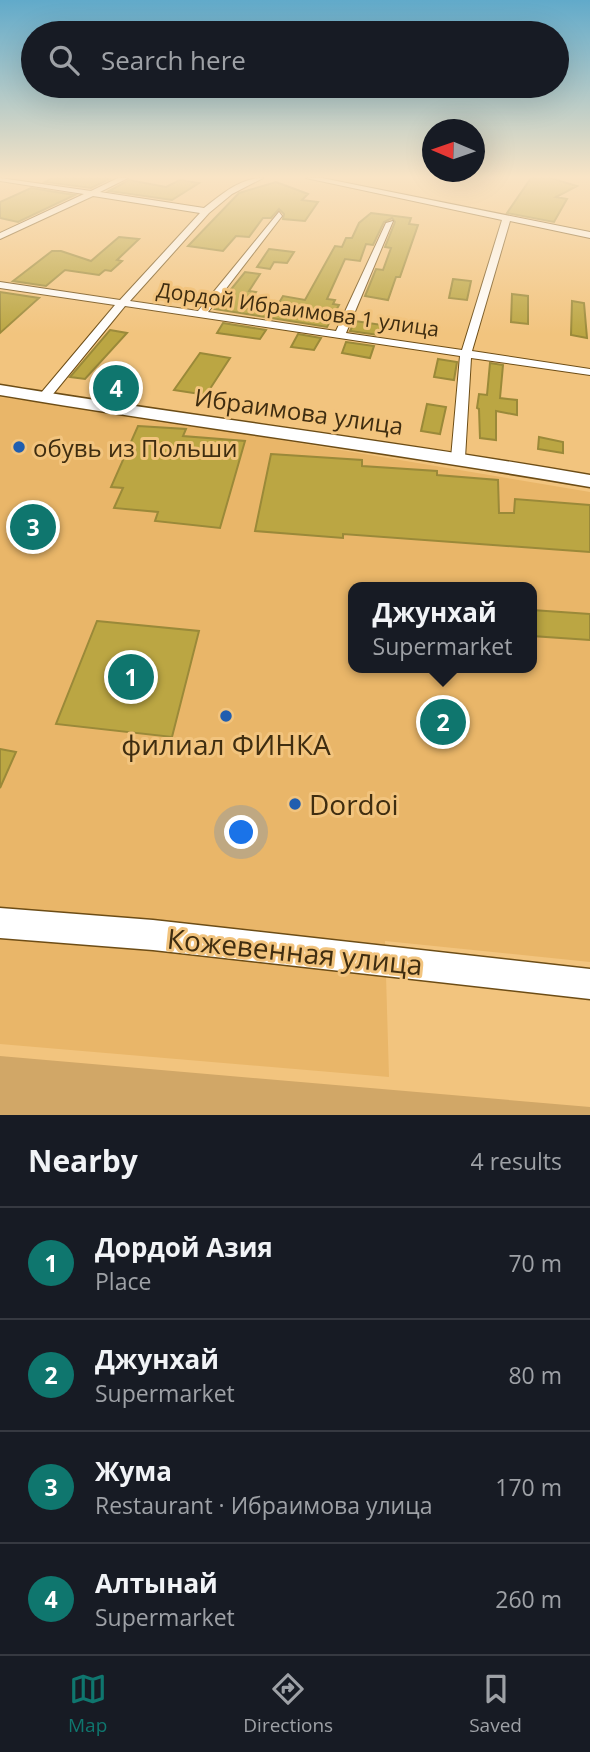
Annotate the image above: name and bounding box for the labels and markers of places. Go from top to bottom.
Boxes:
pin: 4 [93,362,139,414]
place label: обувь из Польши [33,431,237,464]
marker: обувь из Польши [11,439,27,455]
pin: 3 [10,501,56,553]
pin: 1 [108,651,154,703]
pin: 2 [420,696,466,748]
marker: филиал ФИНКА [218,708,234,724]
place label: филиал ФИНКА [121,725,331,763]
place label: Dordoi [309,785,399,823]
marker: Dordoi [287,796,303,812]

